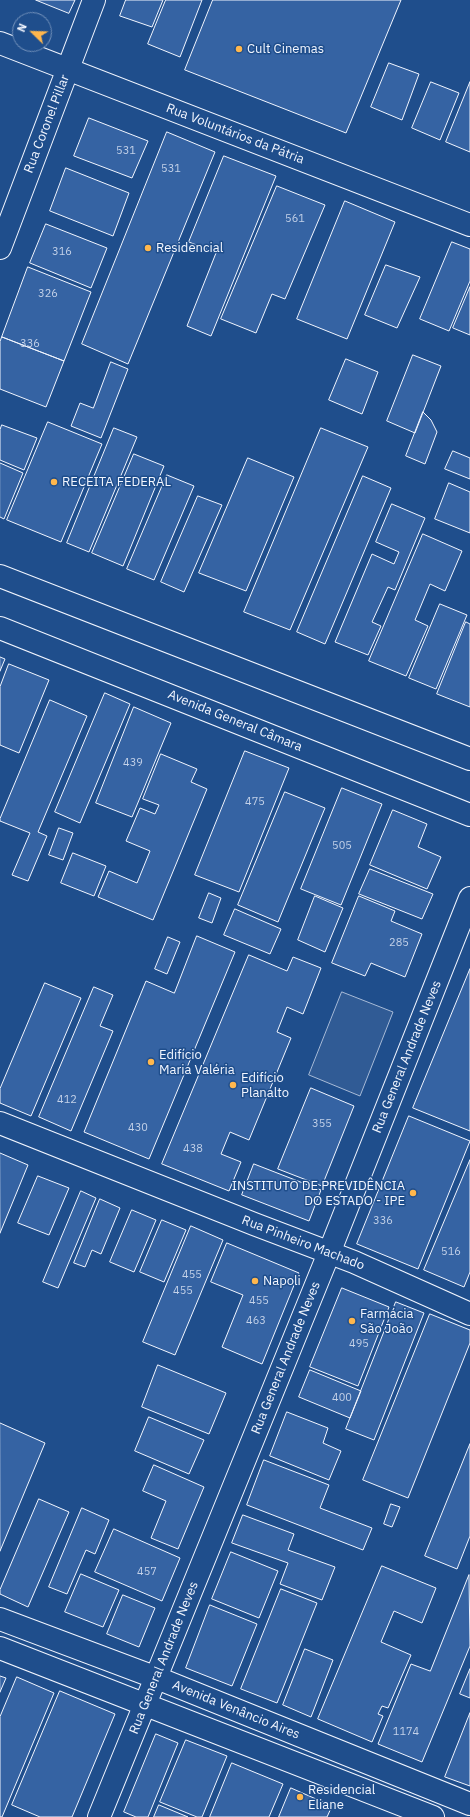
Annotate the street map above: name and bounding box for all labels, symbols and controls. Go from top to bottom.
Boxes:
north arrow [12,12,52,52]
text: N [14,21,30,34]
place label: Cult Cinemas [247,41,324,57]
marker: Cult Cinemas [234,44,244,54]
street label: Rua Coronel Pillar [21,73,73,175]
street label: Rua Voluntários da Pátria [164,100,306,168]
house number: 531 [116,144,136,158]
house number: 531 [161,162,181,176]
house number: 561 [285,212,305,226]
place label: Residencial [156,240,223,256]
marker: Residencial [143,243,153,253]
house number: 316 [52,245,72,259]
house number: 326 [38,287,58,301]
house number: 336 [20,337,40,351]
place label: RECEITA FEDERAL [62,474,171,490]
marker: RECEITA FEDERAL [49,477,59,487]
street label: Avenida General Câmara [166,687,304,755]
house number: 439 [123,756,143,770]
house number: 475 [245,795,265,809]
house number: 505 [332,839,352,853]
house number: 285 [389,936,409,950]
street label: Rua General Andrade Neves [369,978,445,1136]
place label: Edifício Maria Valéria [159,1047,235,1078]
marker: Edifício Maria Valéria [146,1057,156,1067]
place label: Edifício Planalto [241,1070,289,1101]
marker: Edifício Planalto [228,1080,238,1090]
house number: 412 [57,1093,77,1107]
house number: 355 [312,1117,332,1131]
house number: 430 [128,1121,148,1135]
house number: 438 [183,1142,203,1156]
place label: INSTITUTO DE PREVIDÊNCIA DO ESTADO - IPE [232,1178,405,1209]
marker: INSTITUTO DE PREVIDÊNCIA DO ESTADO - IPE [408,1188,418,1198]
street label: Rua Pinheiro Machado [239,1212,367,1274]
house number: 336 [373,1214,393,1228]
house number: 516 [441,1245,461,1259]
house number: 455 [182,1268,202,1282]
place label: Napoli [263,1273,301,1289]
marker: Napoli [250,1276,260,1286]
street label: Rua General Andrade Neves [248,1279,324,1437]
house number: 455 [173,1284,193,1298]
house number: 455 [249,1294,269,1308]
place label: Farmácia São João [360,1306,413,1337]
house number: 463 [246,1314,266,1328]
marker: Farmácia São João [347,1316,357,1326]
house number: 495 [349,1337,369,1351]
house number: 400 [332,1391,352,1405]
house number: 457 [137,1565,157,1579]
street label: Rua General Andrade Neves [126,1579,202,1737]
street label: Avenida Venâncio Aires [170,1677,302,1743]
house number: 1174 [393,1725,419,1739]
place label: Residencial Eliane [308,1782,375,1813]
marker: Residencial Eliane [295,1792,305,1802]

